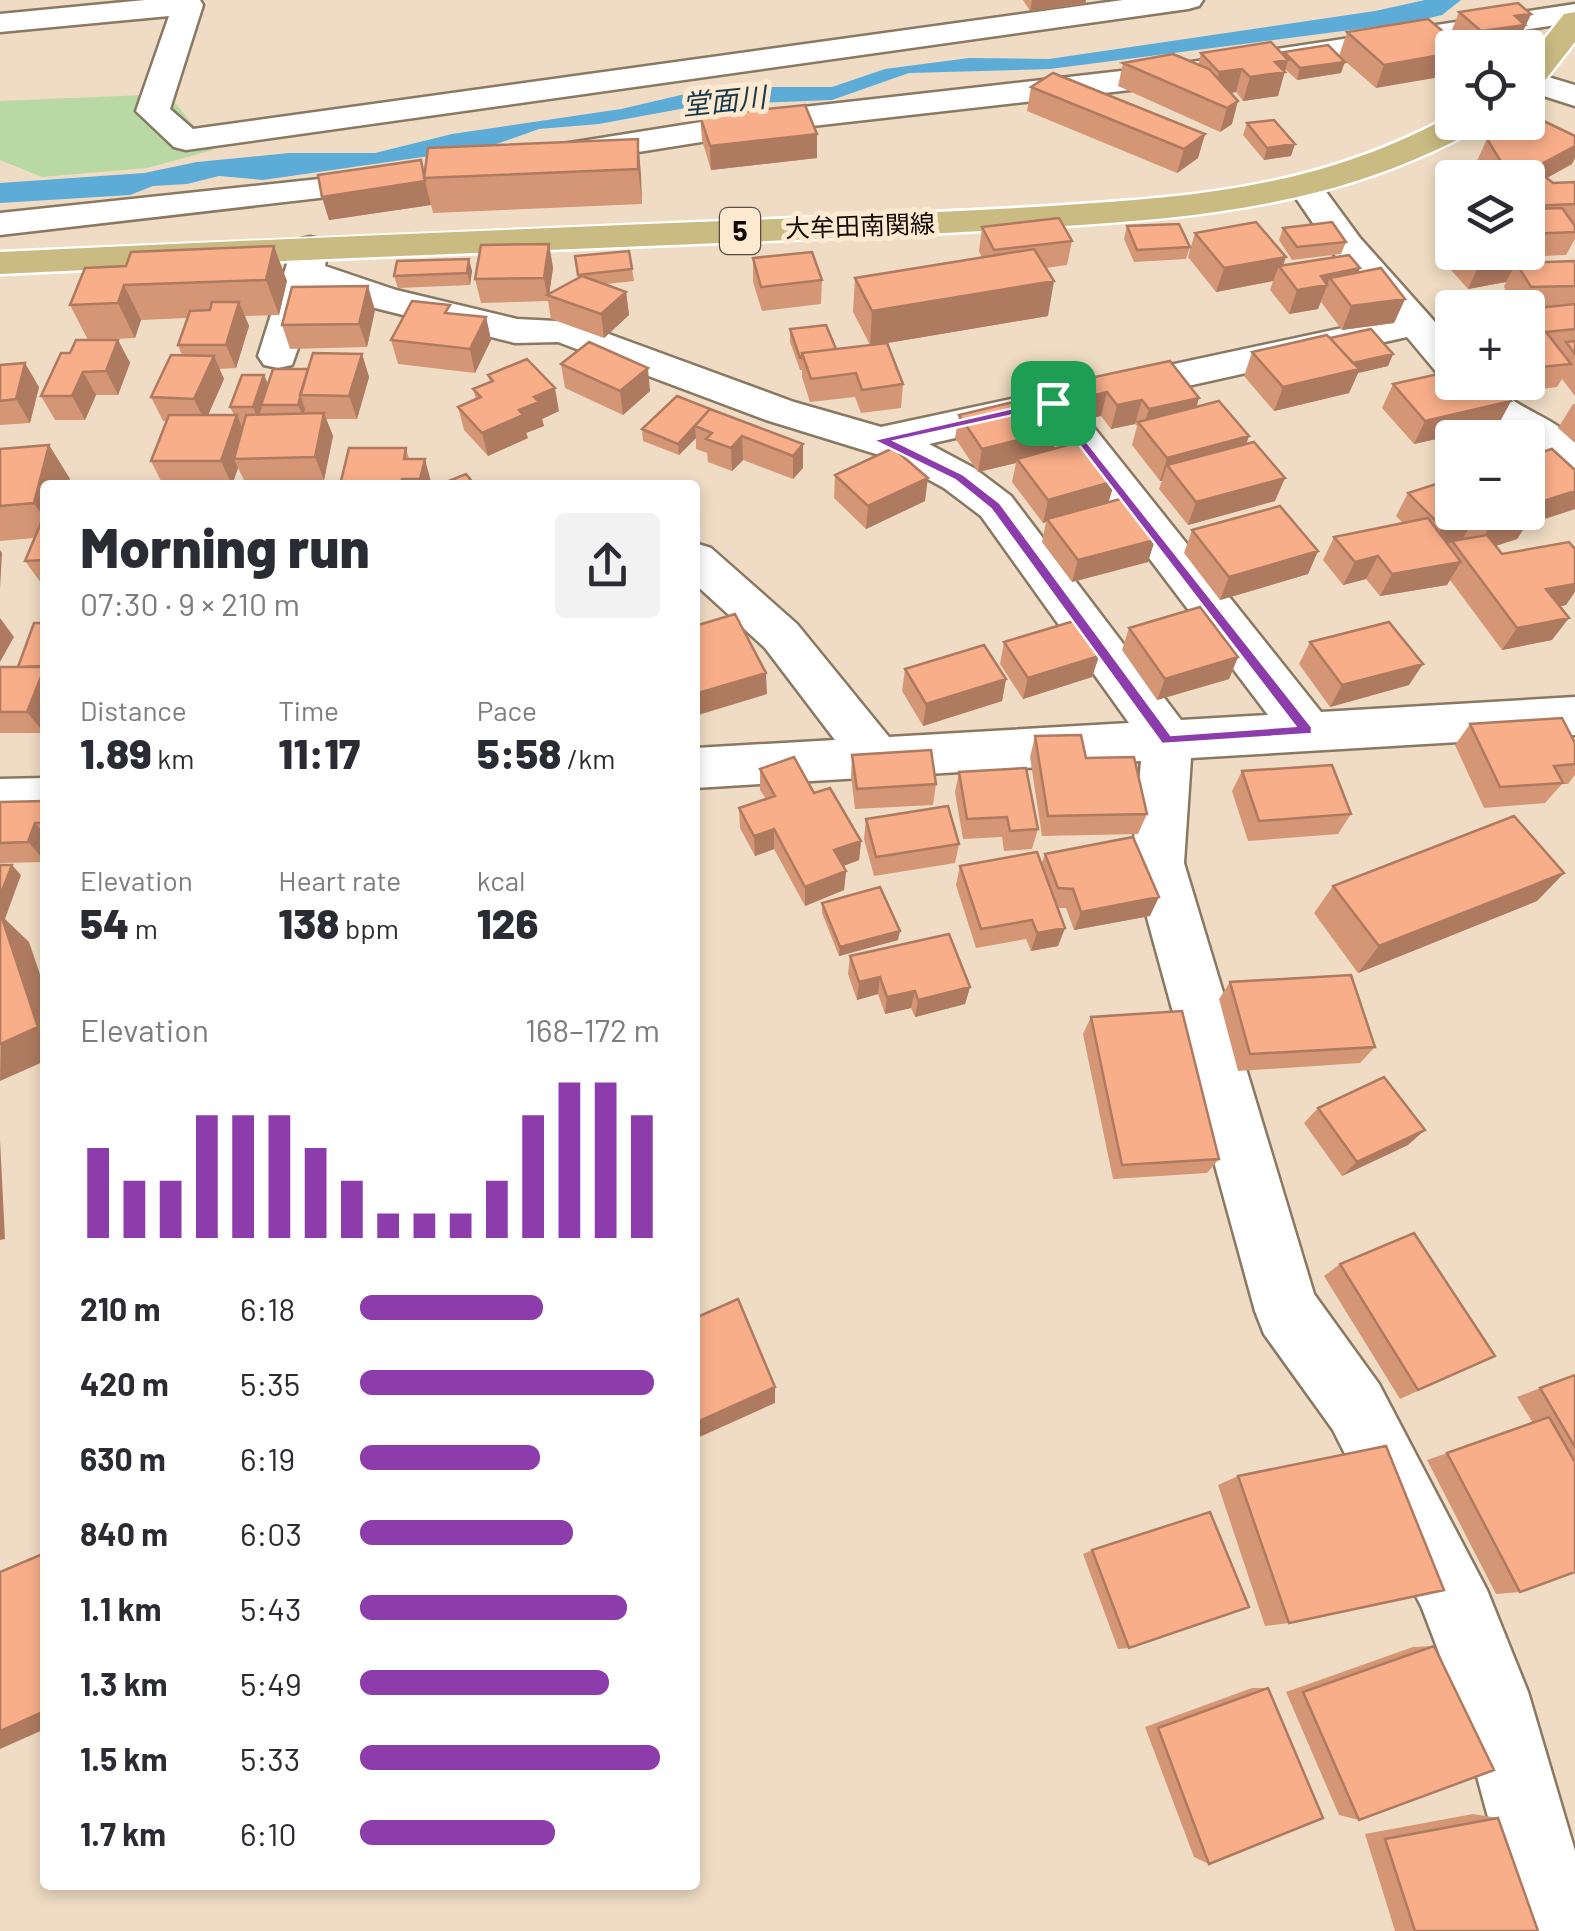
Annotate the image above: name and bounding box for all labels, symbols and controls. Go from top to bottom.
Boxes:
map controls [1435,30,1545,530]
button: locate [1435,30,1545,140]
water label: 堂面川 [680,78,770,121]
button: layers [1435,160,1545,270]
street label: 大牟田南関線 [784,207,935,243]
road number: 5 [720,208,760,254]
button: + [1435,290,1545,400]
pin [1011,361,1096,446]
icon: arrive [1026,376,1081,431]
button: − [1435,420,1545,530]
text: Morning run [80,513,370,579]
button: share [555,513,660,618]
text: 07:30 · 9 × 210 m [80,584,300,622]
text: Distance [80,693,187,727]
text: Time [278,693,339,727]
text: Pace [477,693,537,727]
text: 1.89 [80,727,152,777]
text: 11:17 [278,727,360,777]
text: 5:58 [477,727,561,777]
text: km [152,741,194,775]
text: /km [561,741,615,775]
text: Elevation [80,863,193,897]
text: Heart rate [278,863,401,897]
text: kcal [477,863,525,897]
text: 54 [80,897,129,947]
text: 138 [278,897,339,947]
text: 126 [477,897,538,947]
text: m [129,911,158,945]
text: bpm [339,911,399,945]
text: Elevation [80,1010,209,1048]
text: 168–172 m [525,1010,660,1048]
text: 210 m [80,1289,160,1327]
text: 6:18 [240,1289,295,1327]
text: 420 m [80,1364,169,1402]
text: 5:35 [240,1364,300,1402]
text: 630 m [80,1439,166,1477]
text: 6:19 [240,1439,295,1477]
text: 840 m [80,1514,168,1552]
text: 6:03 [240,1514,302,1552]
text: 1.1 km [80,1589,161,1627]
text: 5:43 [240,1589,301,1627]
text: 1.3 km [80,1664,167,1702]
text: 5:49 [240,1664,302,1702]
text: 1.5 km [80,1739,167,1777]
text: 5:33 [240,1739,300,1777]
text: 1.7 km [80,1814,166,1852]
text: 6:10 [240,1814,297,1852]

